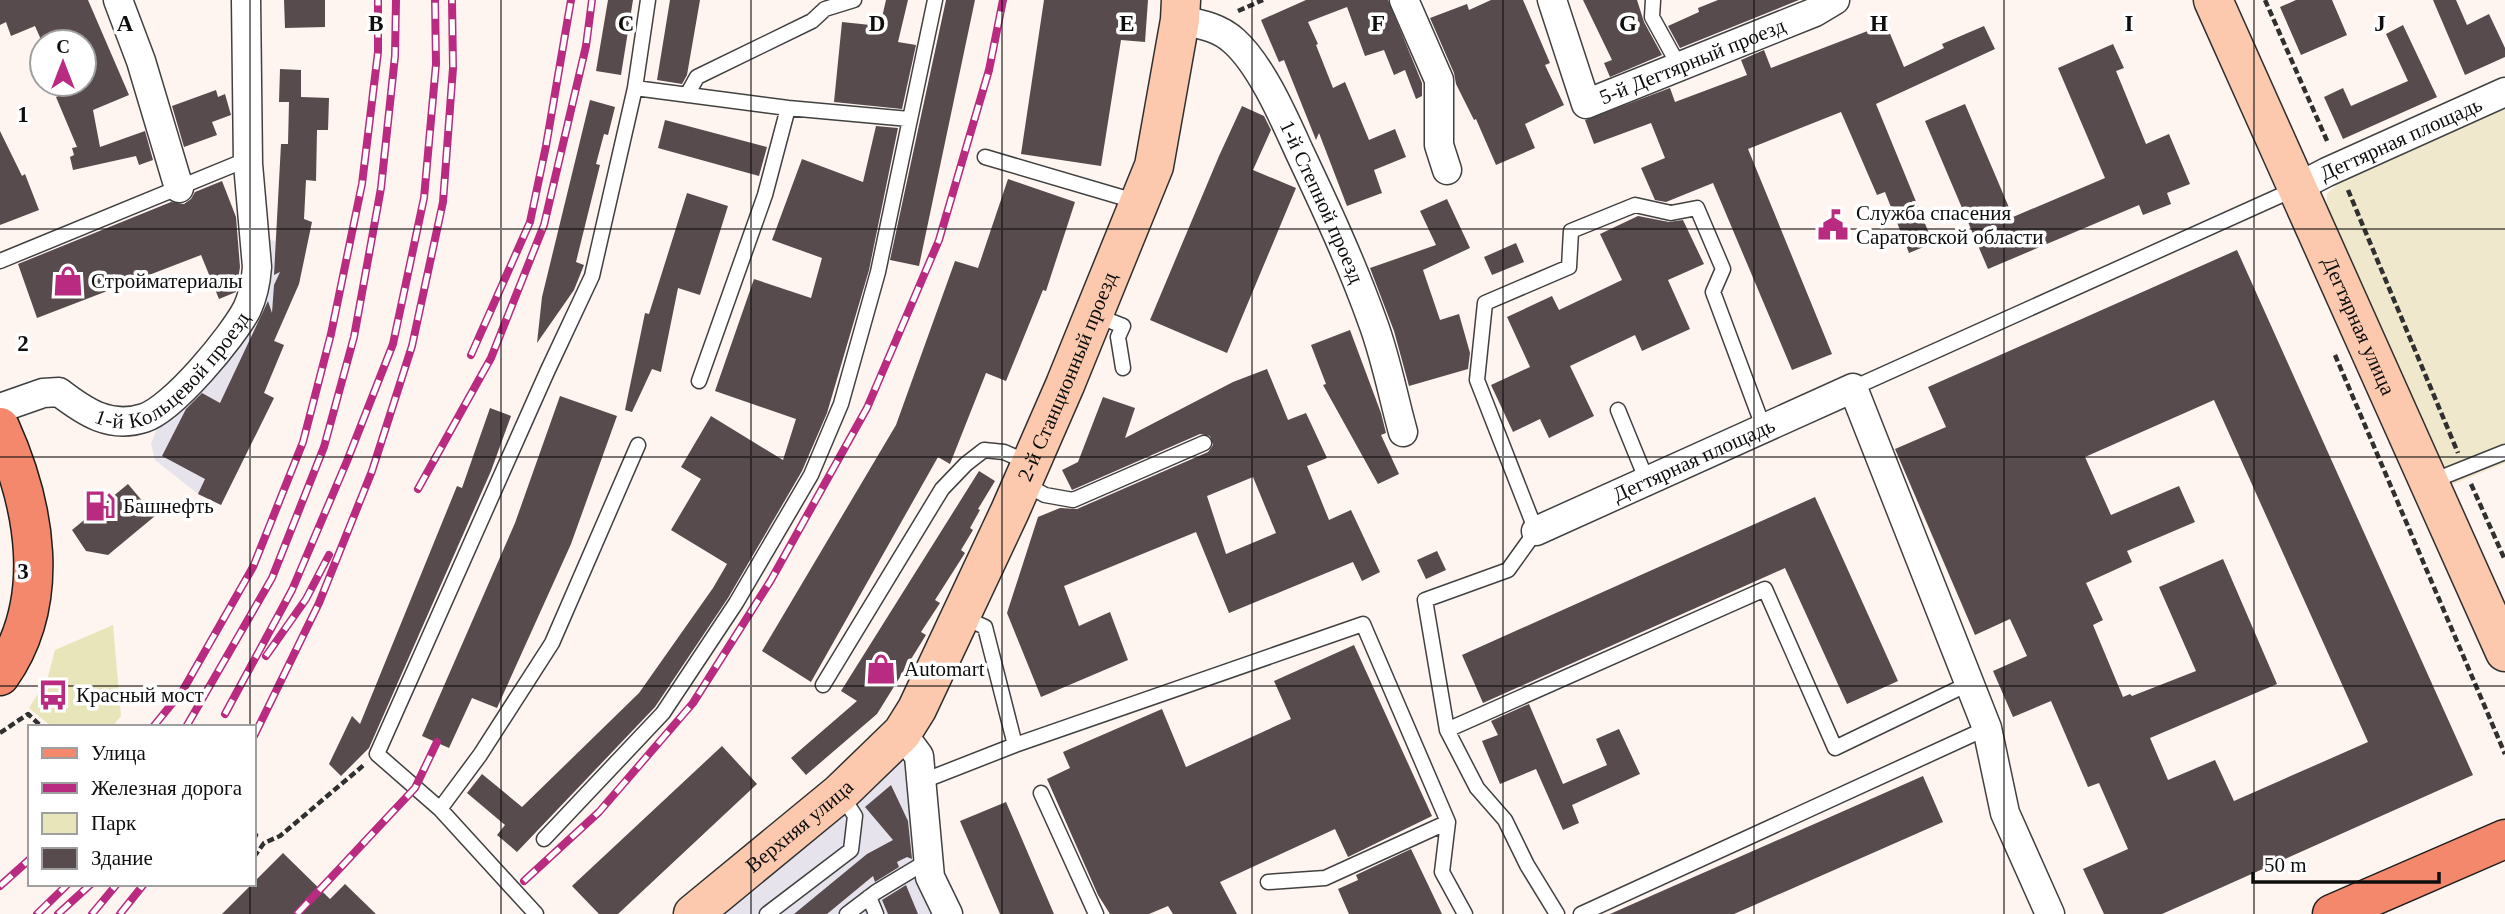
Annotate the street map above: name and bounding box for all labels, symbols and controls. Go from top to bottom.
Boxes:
text: A [117,11,134,36]
text: B [368,11,384,36]
text: C [618,11,634,36]
text: D [869,11,885,36]
text: E [1119,11,1135,36]
text: F [1371,11,1385,36]
text: G [1619,11,1637,36]
text: H [1870,11,1888,36]
text: I [2125,11,2134,36]
text: J [2374,11,2386,36]
street label: 5-й Дегтярный проезд [1596,13,1789,109]
north arrow [28,28,98,98]
text: С [56,36,70,57]
street label: Дегтярная площадь [2316,92,2486,186]
text: 1 [17,102,29,127]
street label: 1-й Степной проезд [1275,116,1369,287]
place label: Служба спасения Саратовской области [1856,201,2043,249]
public building icon: Служба спасения Саратовской области [1816,208,1850,242]
street label: Дегтярная улица [2318,253,2401,399]
shop icon: Стройматериалы [51,264,85,298]
street label: 2-й Станционный проезд [1013,268,1122,485]
place label: Стройматериалы [91,269,243,293]
street label: 1-й Кольцевой проезд [92,307,255,434]
text: 2 [17,331,29,356]
street label: Дегтярная площадь [1609,413,1778,507]
fuel station icon: Башнефть [83,489,117,523]
place label: Башнефть [123,494,214,518]
text: 3 [17,559,29,584]
shop icon: Automart [864,652,898,686]
place label: Automart [904,657,985,681]
bus stop icon: Красный мост [36,678,70,712]
place label: Красный мост [76,683,204,707]
legend [28,725,256,886]
text: Улица [91,741,146,765]
street label: Верхняя улица [741,774,859,878]
text: Железная дорога [91,776,243,800]
text: Парк [91,811,137,835]
scale bar [2253,841,2438,885]
text: Здание [91,846,153,870]
text: 50 m [2264,853,2307,877]

